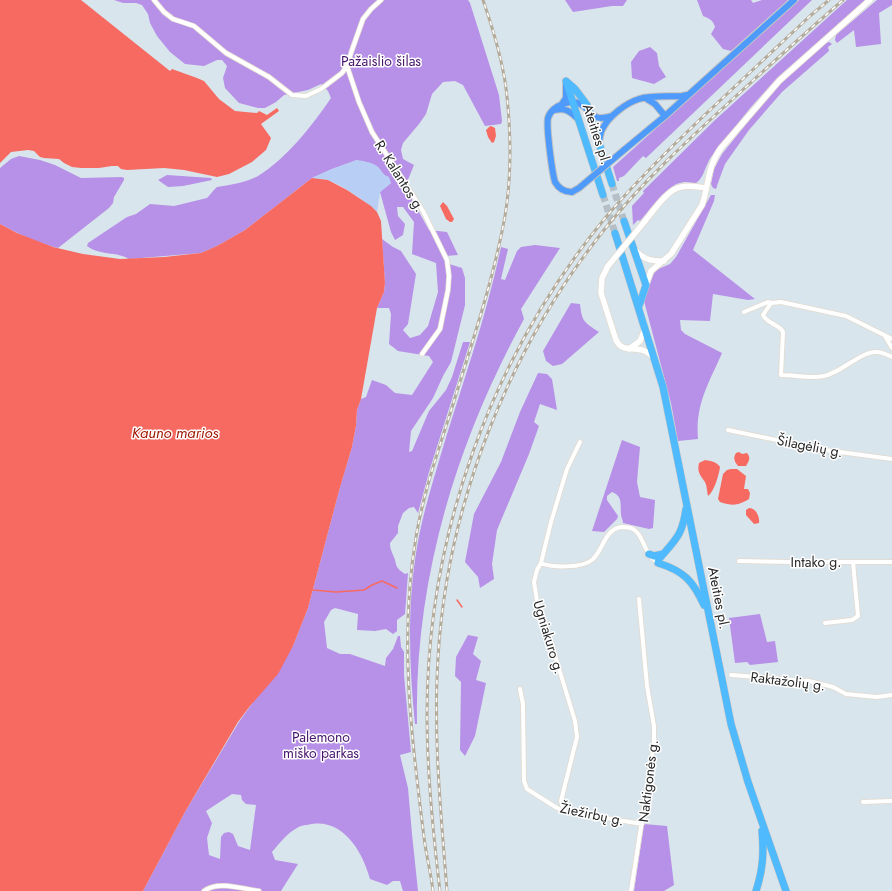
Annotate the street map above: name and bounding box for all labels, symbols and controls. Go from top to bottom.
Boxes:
park label: Pažaislio šilas [341,51,421,71]
street label: Ateities pl. [578,101,616,167]
street label: R. Kalantos g. [370,136,430,216]
water label: Kauno marios [132,422,218,444]
street label: Šilagėlių g. [775,430,845,462]
street label: Intako g. [791,552,841,572]
street label: Ateities pl. [703,565,735,631]
street label: Ugniakuro g. [528,598,570,676]
street label: Raktažolių g. [749,666,827,696]
park label: Palemono miško parkas [283,727,359,763]
street label: Naktigonės g. [633,739,663,823]
street label: Žiežirbų g. [558,797,626,831]

